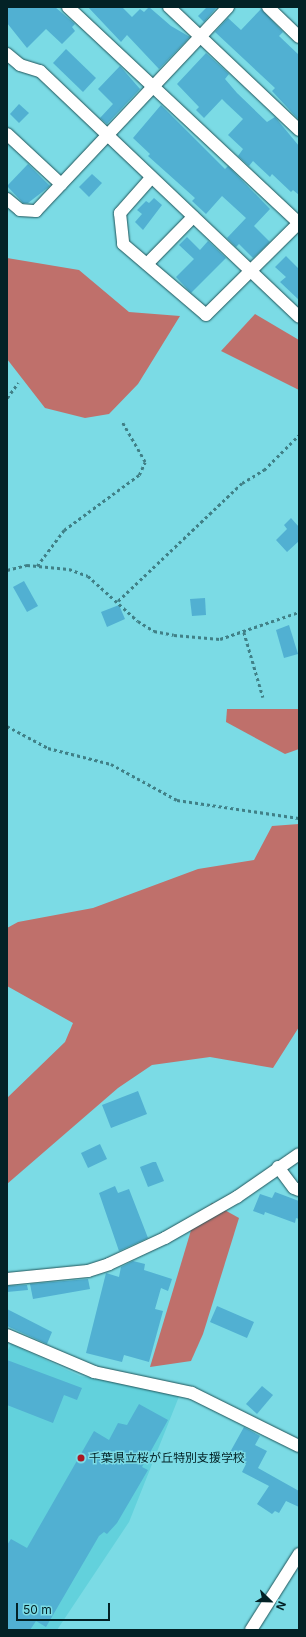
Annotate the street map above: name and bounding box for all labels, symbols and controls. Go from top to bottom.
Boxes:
place label: 千葉県立桜が丘特別支援学校 [89,1451,245,1465]
marker: 千葉県立桜が丘特別支援学校 [76,1453,86,1463]
north arrow [250,1581,290,1621]
scale bar [18,1595,112,1621]
text: N [273,1599,289,1612]
text: 50 m [23,1602,52,1617]

